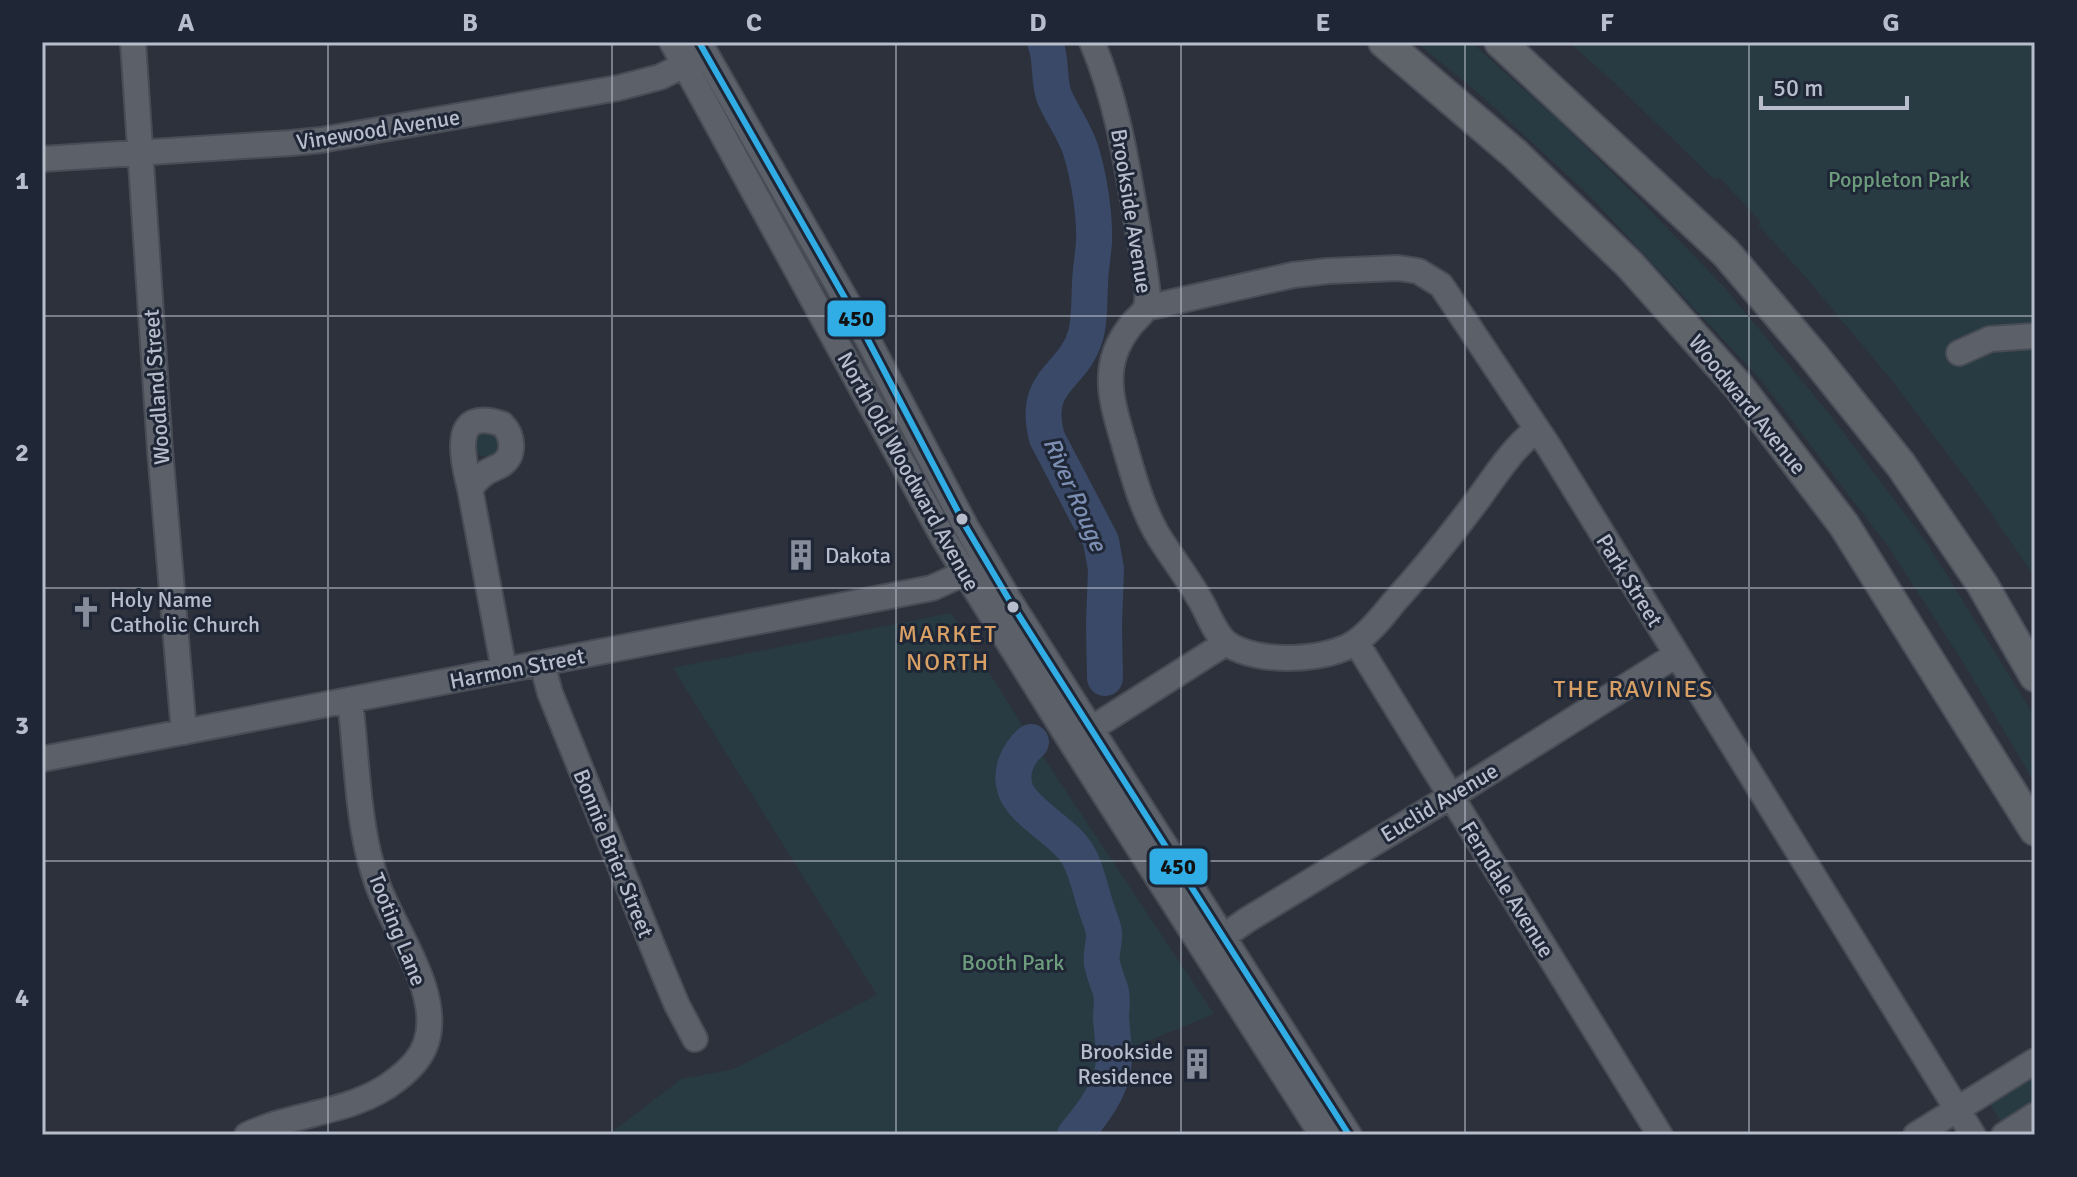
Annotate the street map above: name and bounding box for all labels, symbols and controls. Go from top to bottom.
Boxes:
text: A [178,7,195,39]
text: B [462,7,478,39]
text: C [746,7,762,39]
text: D [1029,7,1047,39]
text: E [1316,7,1330,39]
text: F [1600,7,1614,39]
text: G [1882,7,1900,39]
scale bar [1761,60,1907,110]
text: 50 m [1773,73,1823,103]
street label: Vinewood Avenue [294,103,462,156]
street label: Brookside Avenue [1105,127,1158,295]
text: 1 [15,165,29,197]
park label: Poppleton Park [1828,166,1970,193]
line badge: 450 [826,299,887,338]
text: 450 [838,305,874,332]
street label: Woodland Street [138,308,175,466]
street label: Woodward Avenue [1683,329,1812,480]
street label: North Old Woodward Avenue [832,347,986,596]
water label: River Rouge [1037,432,1114,557]
text: 2 [15,437,29,469]
unlabelled marker [954,511,970,527]
street label: Park Street [1590,529,1669,632]
building icon: Dakota [784,538,818,572]
place label: Dakota [825,542,891,569]
place label: Holy Name Catholic Church [110,586,260,638]
church icon: Holy Name Catholic Church [69,595,103,629]
unlabelled marker [1005,599,1021,615]
district label: MARKET NORTH [898,619,998,677]
street label: Harmon Street [447,642,587,695]
district label: THE RAVINES [1554,674,1714,704]
text: 3 [15,710,29,742]
street label: Euclid Avenue [1376,757,1503,848]
street label: Bonnie Brier Street [567,765,660,942]
street label: Ferndale Avenue [1455,816,1560,962]
line badge: 450 [1148,847,1209,886]
text: 450 [1160,853,1196,880]
street label: Tooting Lane [363,869,432,990]
park label: Booth Park [962,949,1064,976]
text: 4 [15,982,29,1014]
place label: Brookside Residence [1078,1038,1173,1090]
building icon: Brookside Residence [1180,1047,1214,1081]

